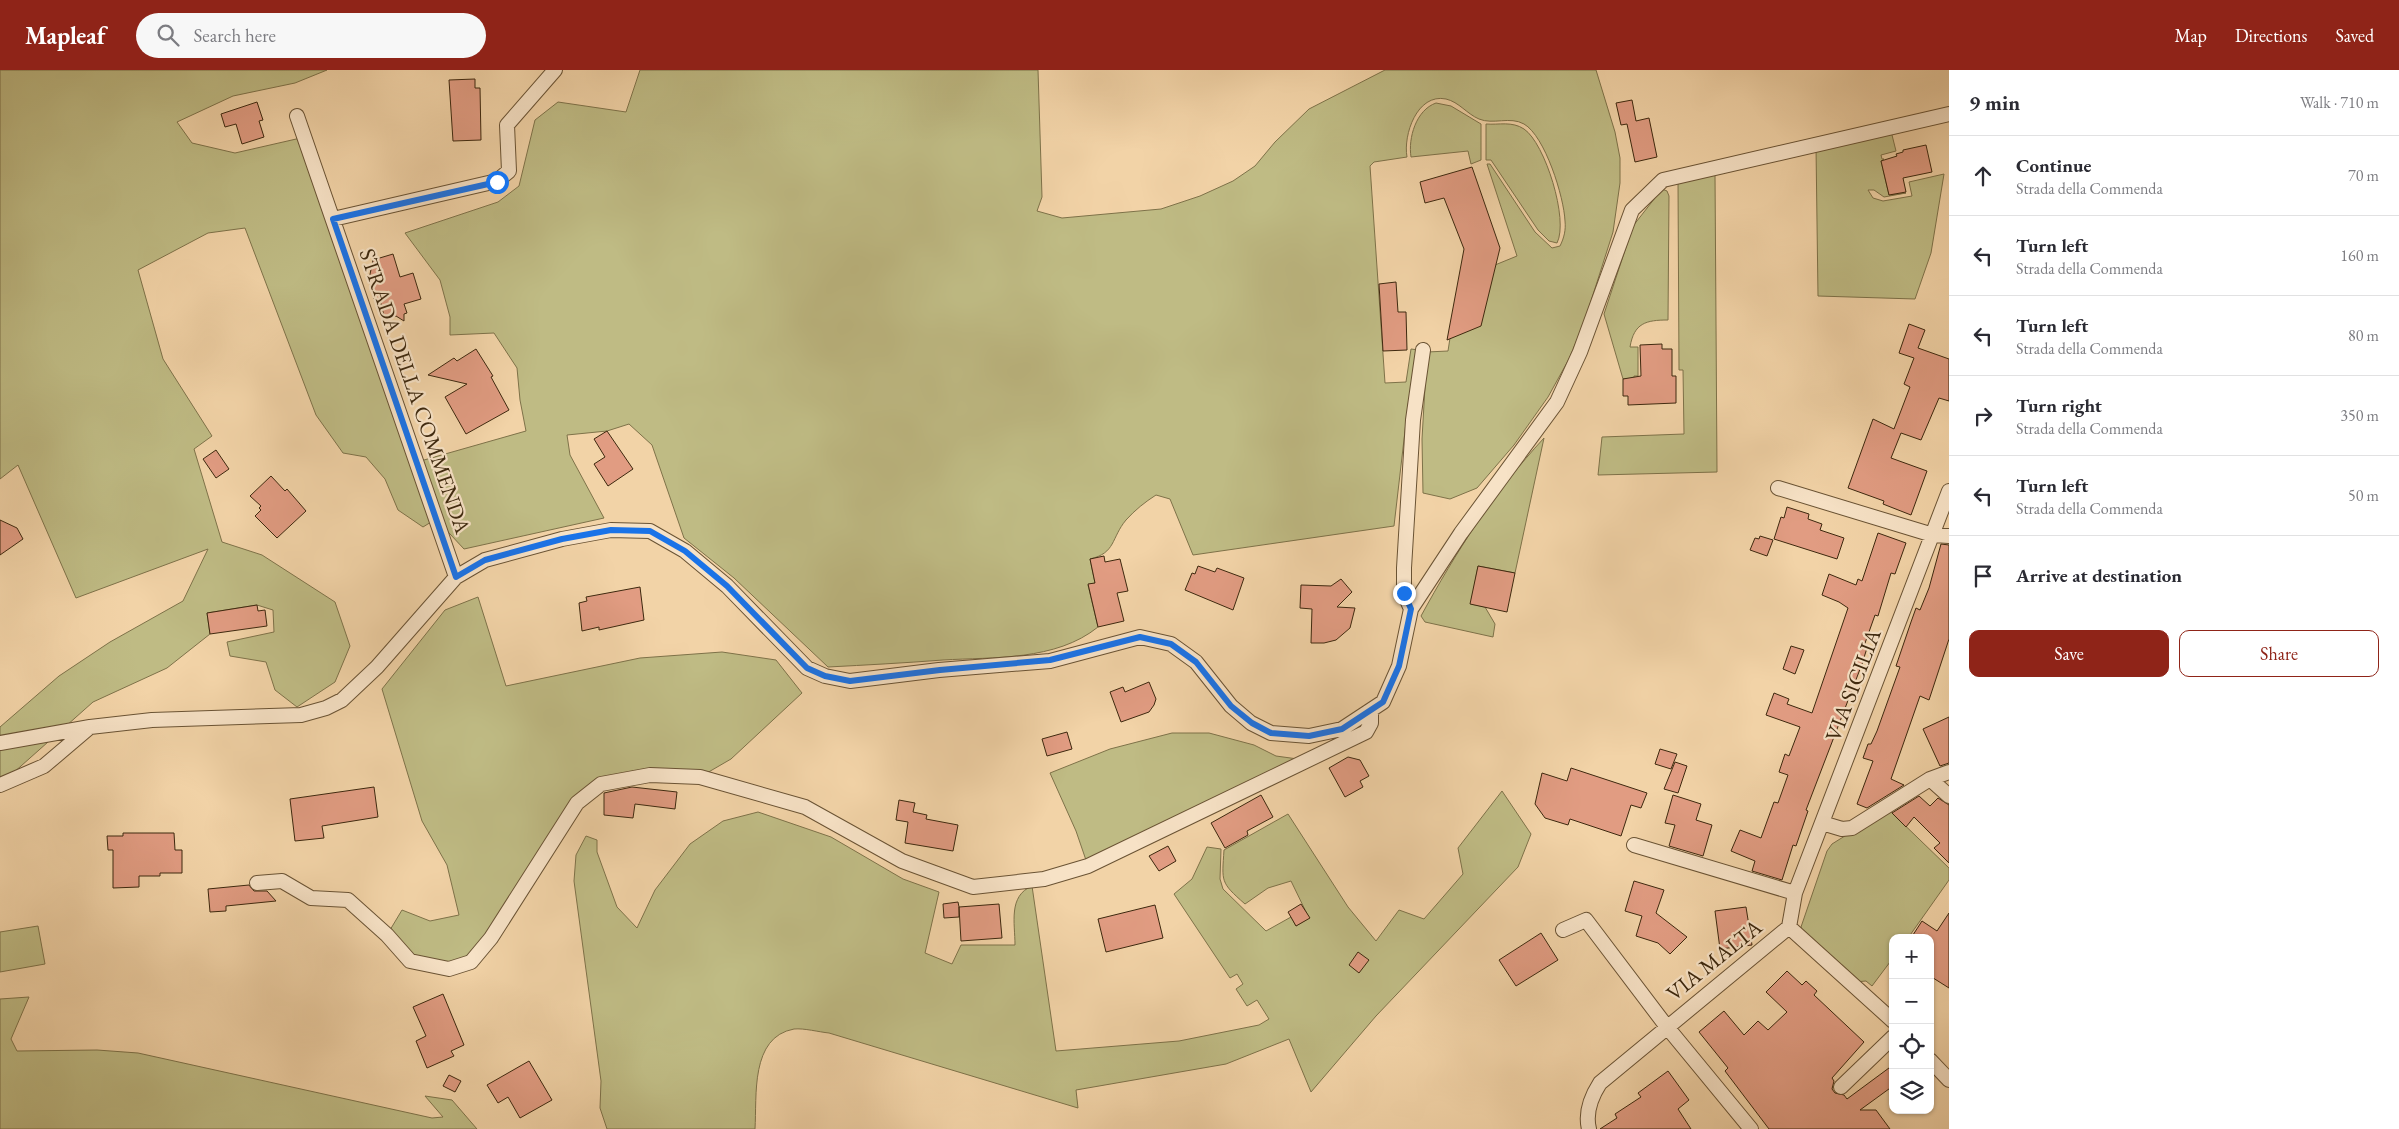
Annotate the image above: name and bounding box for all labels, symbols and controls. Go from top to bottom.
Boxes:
search box [136,13,486,58]
text: Mapleaf [25,20,106,51]
icon: search [154,21,182,49]
text: Search here [194,23,276,48]
text: Map [2175,24,2207,47]
text: Directions [2235,24,2307,47]
text: Saved [2335,24,2374,47]
text: 9 min [1969,89,2020,116]
text: Walk · 710 m [2300,92,2379,113]
text: Continue [2016,153,2091,178]
icon: ahead [1969,162,1997,190]
text: 70 m [2348,165,2379,186]
route start [486,171,509,194]
text: Strada della Commenda [2016,178,2163,199]
text: Turn left [2016,233,2088,258]
icon: left [1969,242,1997,270]
street label: STRADA DELLA COMMENDA [353,245,478,538]
text: 160 m [2340,245,2379,266]
text: Strada della Commenda [2016,258,2163,279]
text: Turn left [2016,313,2088,338]
icon: left [1969,322,1997,350]
text: 80 m [2348,325,2379,346]
text: Strada della Commenda [2016,338,2163,359]
text: Turn right [2016,393,2102,418]
icon: right [1969,402,1997,430]
text: 350 m [2340,405,2379,426]
text: Strada della Commenda [2016,418,2163,439]
text: Turn left [2016,473,2088,498]
icon: left [1969,482,1997,510]
text: 50 m [2348,485,2379,506]
text: Strada della Commenda [2016,498,2163,519]
icon: arrive [1969,562,1997,590]
text: Arrive at destination [2016,563,2182,588]
route end [1393,582,1416,605]
street label: VIA SICILIA [1818,624,1888,745]
button: Save [1969,630,2169,677]
button: Share [2179,630,2379,677]
street label: VIA MALTA [1660,912,1769,1008]
map controls [1889,934,1934,1114]
button: + [1889,934,1934,979]
button: − [1889,979,1934,1024]
button: locate [1889,1024,1934,1069]
button: layers [1889,1069,1934,1114]

